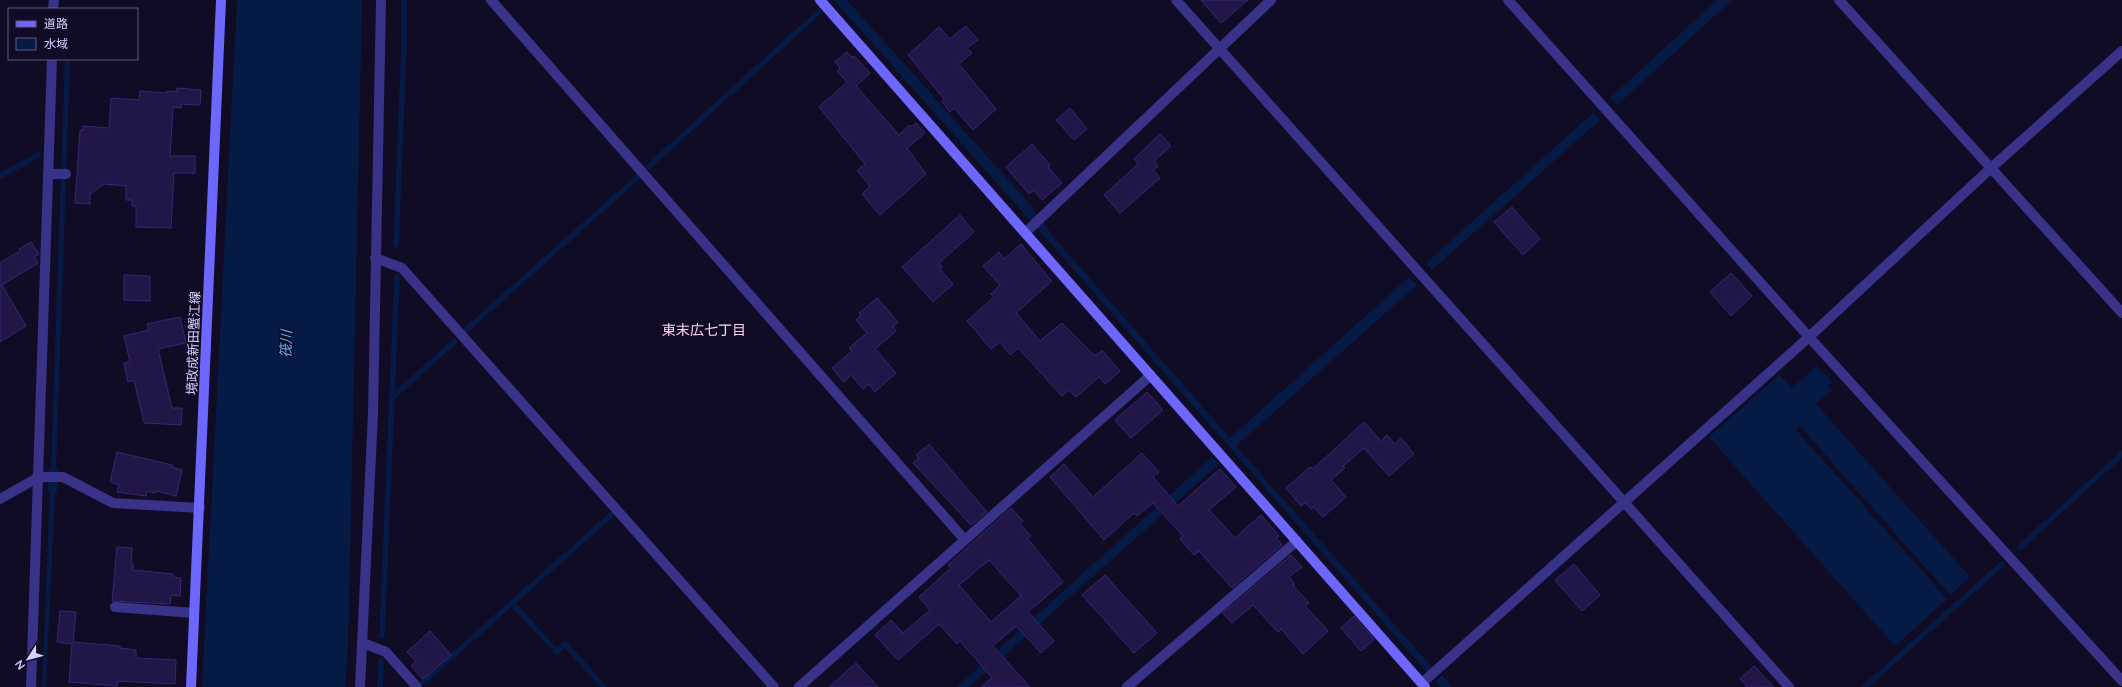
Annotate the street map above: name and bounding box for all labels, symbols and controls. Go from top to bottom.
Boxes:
legend [8,8,138,60]
text: 道路 [44,16,68,31]
text: 水域 [44,36,68,51]
street label: 境政成新田蟹江線 [183,291,203,395]
district label: 東末広七丁目 [662,321,746,338]
water label: 筏川 [277,328,295,358]
north arrow [8,639,48,679]
text: N [12,658,27,672]

